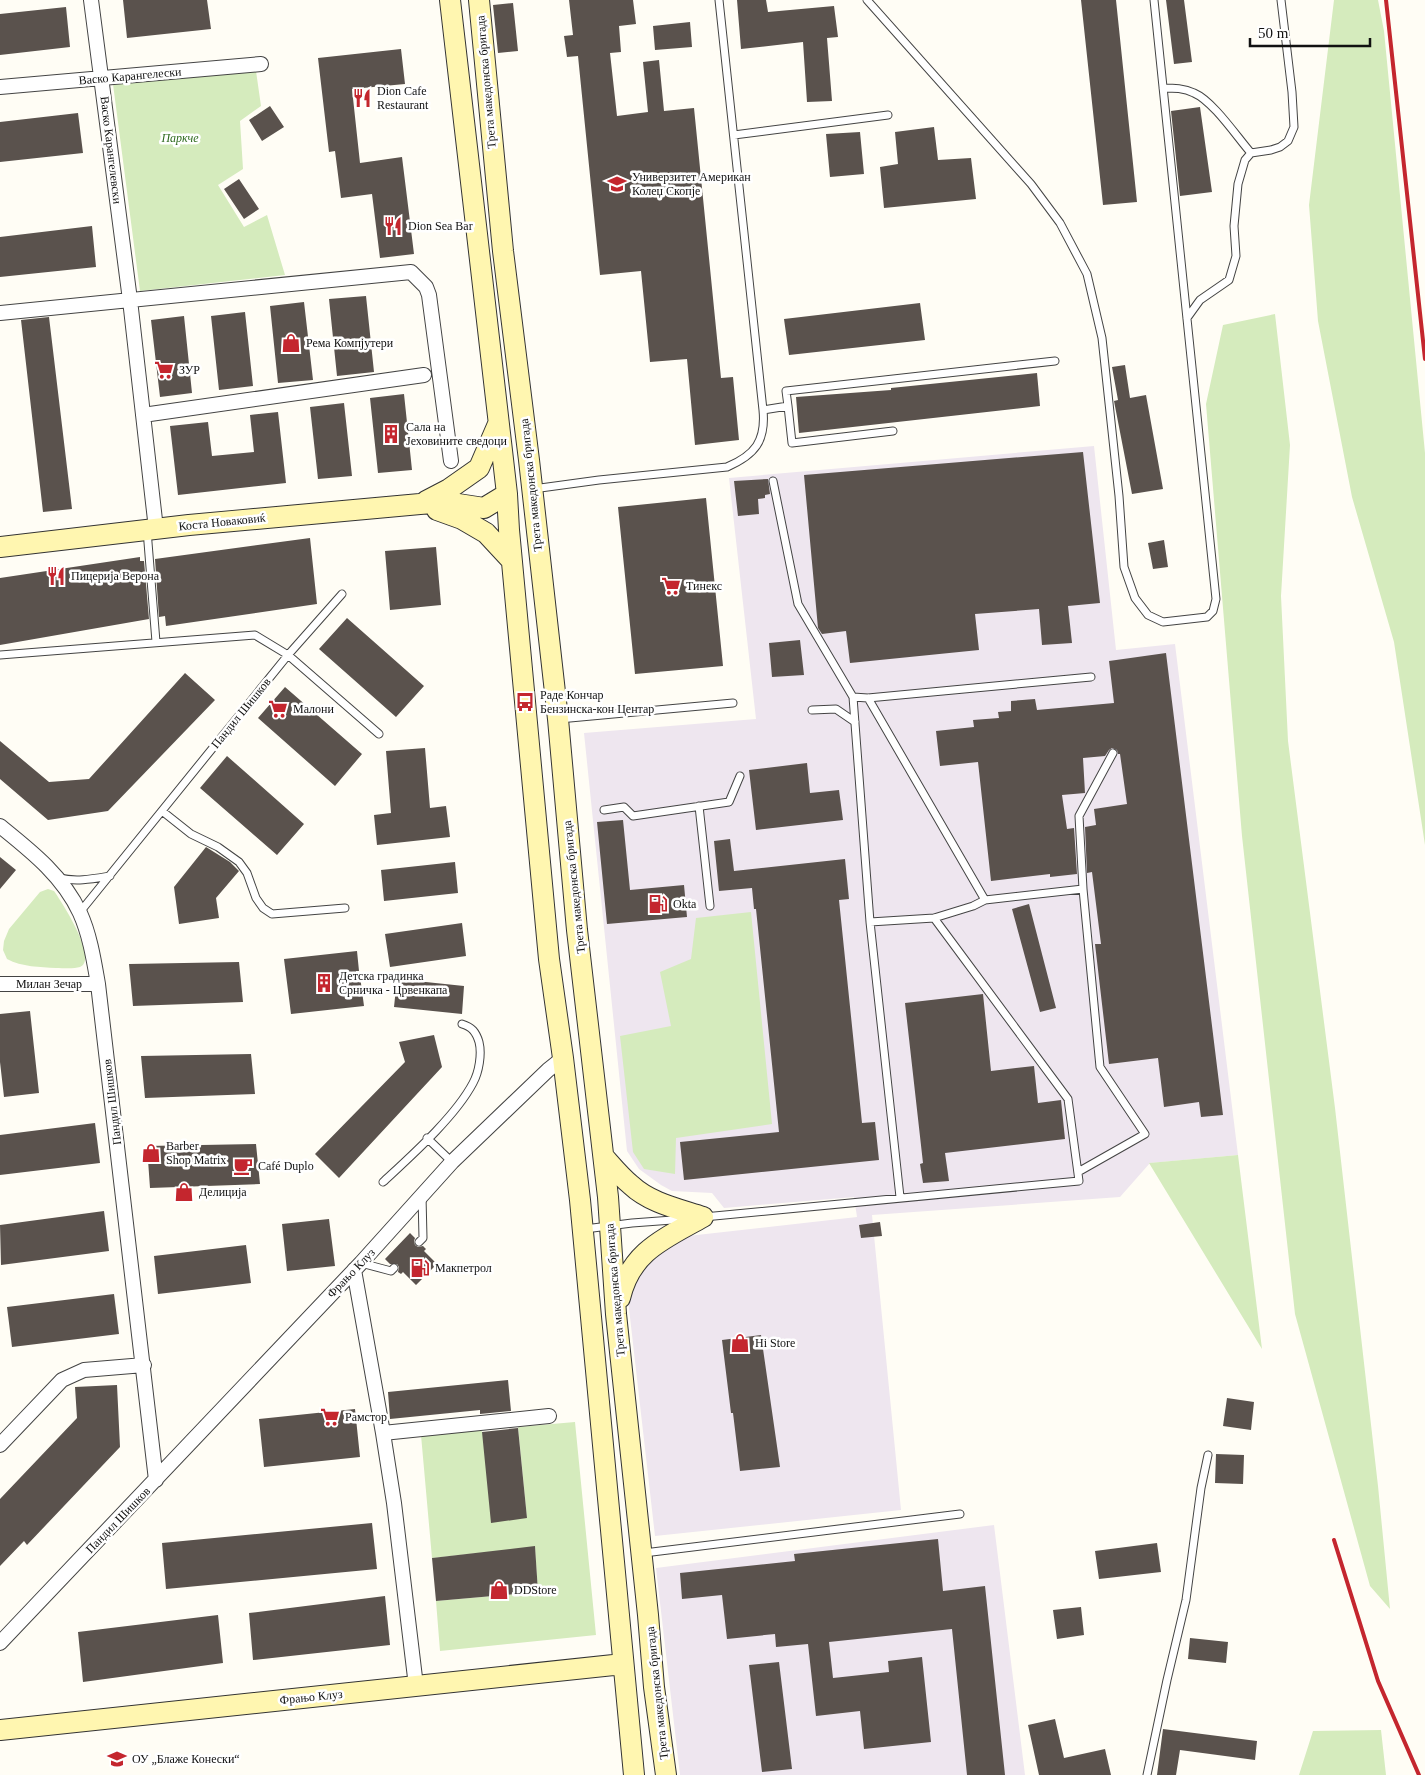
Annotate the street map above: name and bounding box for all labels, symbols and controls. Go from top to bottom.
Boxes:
street label: Трета македонска бригада [473,14,499,149]
scale bar [1250,15,1370,47]
text: 50 m [1258,25,1289,41]
street label: Васко Карангелески [78,64,183,87]
place label: Dion Cafe Restaurant [377,84,429,112]
restaurant icon: Dion Cafe Restaurant [351,87,373,109]
street label: Васко Карангелевски [97,95,125,205]
park label: Паркче [160,131,199,145]
place label: Универзитет Американ Колеџ Скопје [632,170,751,198]
school or university icon: Универзитет Американ Колеџ Скопје [606,173,628,195]
restaurant icon: Dion Sea Bar [382,215,404,237]
place label: Dion Sea Bar [408,219,473,233]
shop icon: Рема Компјутери [280,332,302,354]
place label: Рема Компјутери [306,336,394,350]
supermarket icon: ЗУР [153,359,175,381]
place label: ЗУР [179,363,200,377]
street label: Трета македонска бригада [517,417,545,552]
place label: Сала на Јеховините сведоци [406,420,508,448]
building icon: Сала на Јеховините сведоци [380,423,402,445]
street label: Коста Новаковиќ [178,510,266,534]
restaurant icon: Пицерија Верона [45,565,67,587]
place label: Пицерија Верона [71,569,160,583]
supermarket icon: Тинекс [660,575,682,597]
place label: Тинекс [686,579,722,593]
street label: Пандил Шишков [208,675,274,751]
place label: Раде Кончар Бензинска-кон Центар [540,688,654,716]
bus stop icon: Раде Кончар Бензинска-кон Центар [514,691,536,713]
supermarket icon: Малони [267,698,289,720]
place label: Малони [293,702,335,716]
street label: Трета македонска бригада [560,819,588,954]
fuel station icon: Okta [647,893,669,915]
place label: Okta [673,897,697,911]
place label: Детска градинка Срничка - Црвенкапа [339,969,448,997]
building icon: Детска градинка Срничка - Црвенкапа [313,972,335,994]
street label: Милан Зечар [16,977,82,991]
street label: Пандил Шишков [100,1058,124,1146]
place label: Barber Shop Matrix [166,1139,226,1167]
shop icon: Barber Shop Matrix [140,1142,162,1164]
cafe icon: Café Duplo [232,1155,254,1177]
place label: Café Duplo [258,1159,314,1173]
shop icon: Делиција [173,1181,195,1203]
place label: Делиција [199,1185,247,1199]
street label: Трета македонска бригада [602,1222,628,1357]
street label: Фрањо Клуз [324,1245,378,1301]
fuel station icon: Макпетрол [409,1257,431,1279]
place label: Макпетрол [435,1261,492,1275]
shop icon: Hi Store [729,1332,751,1354]
place label: Hi Store [755,1336,795,1350]
supermarket icon: Рамстор [319,1406,341,1428]
place label: Рамстор [345,1410,387,1424]
street label: Пандил Шишков [83,1484,153,1556]
shop icon: DDStore [488,1579,510,1601]
place label: DDStore [514,1583,557,1597]
street label: Трета македонска бригада [643,1625,671,1760]
street label: Фрањо Клуз [279,1687,343,1707]
school or university icon: ОУ „Блаже Конески“ [106,1748,128,1770]
place label: ОУ „Блаже Конески“ [132,1752,240,1766]

